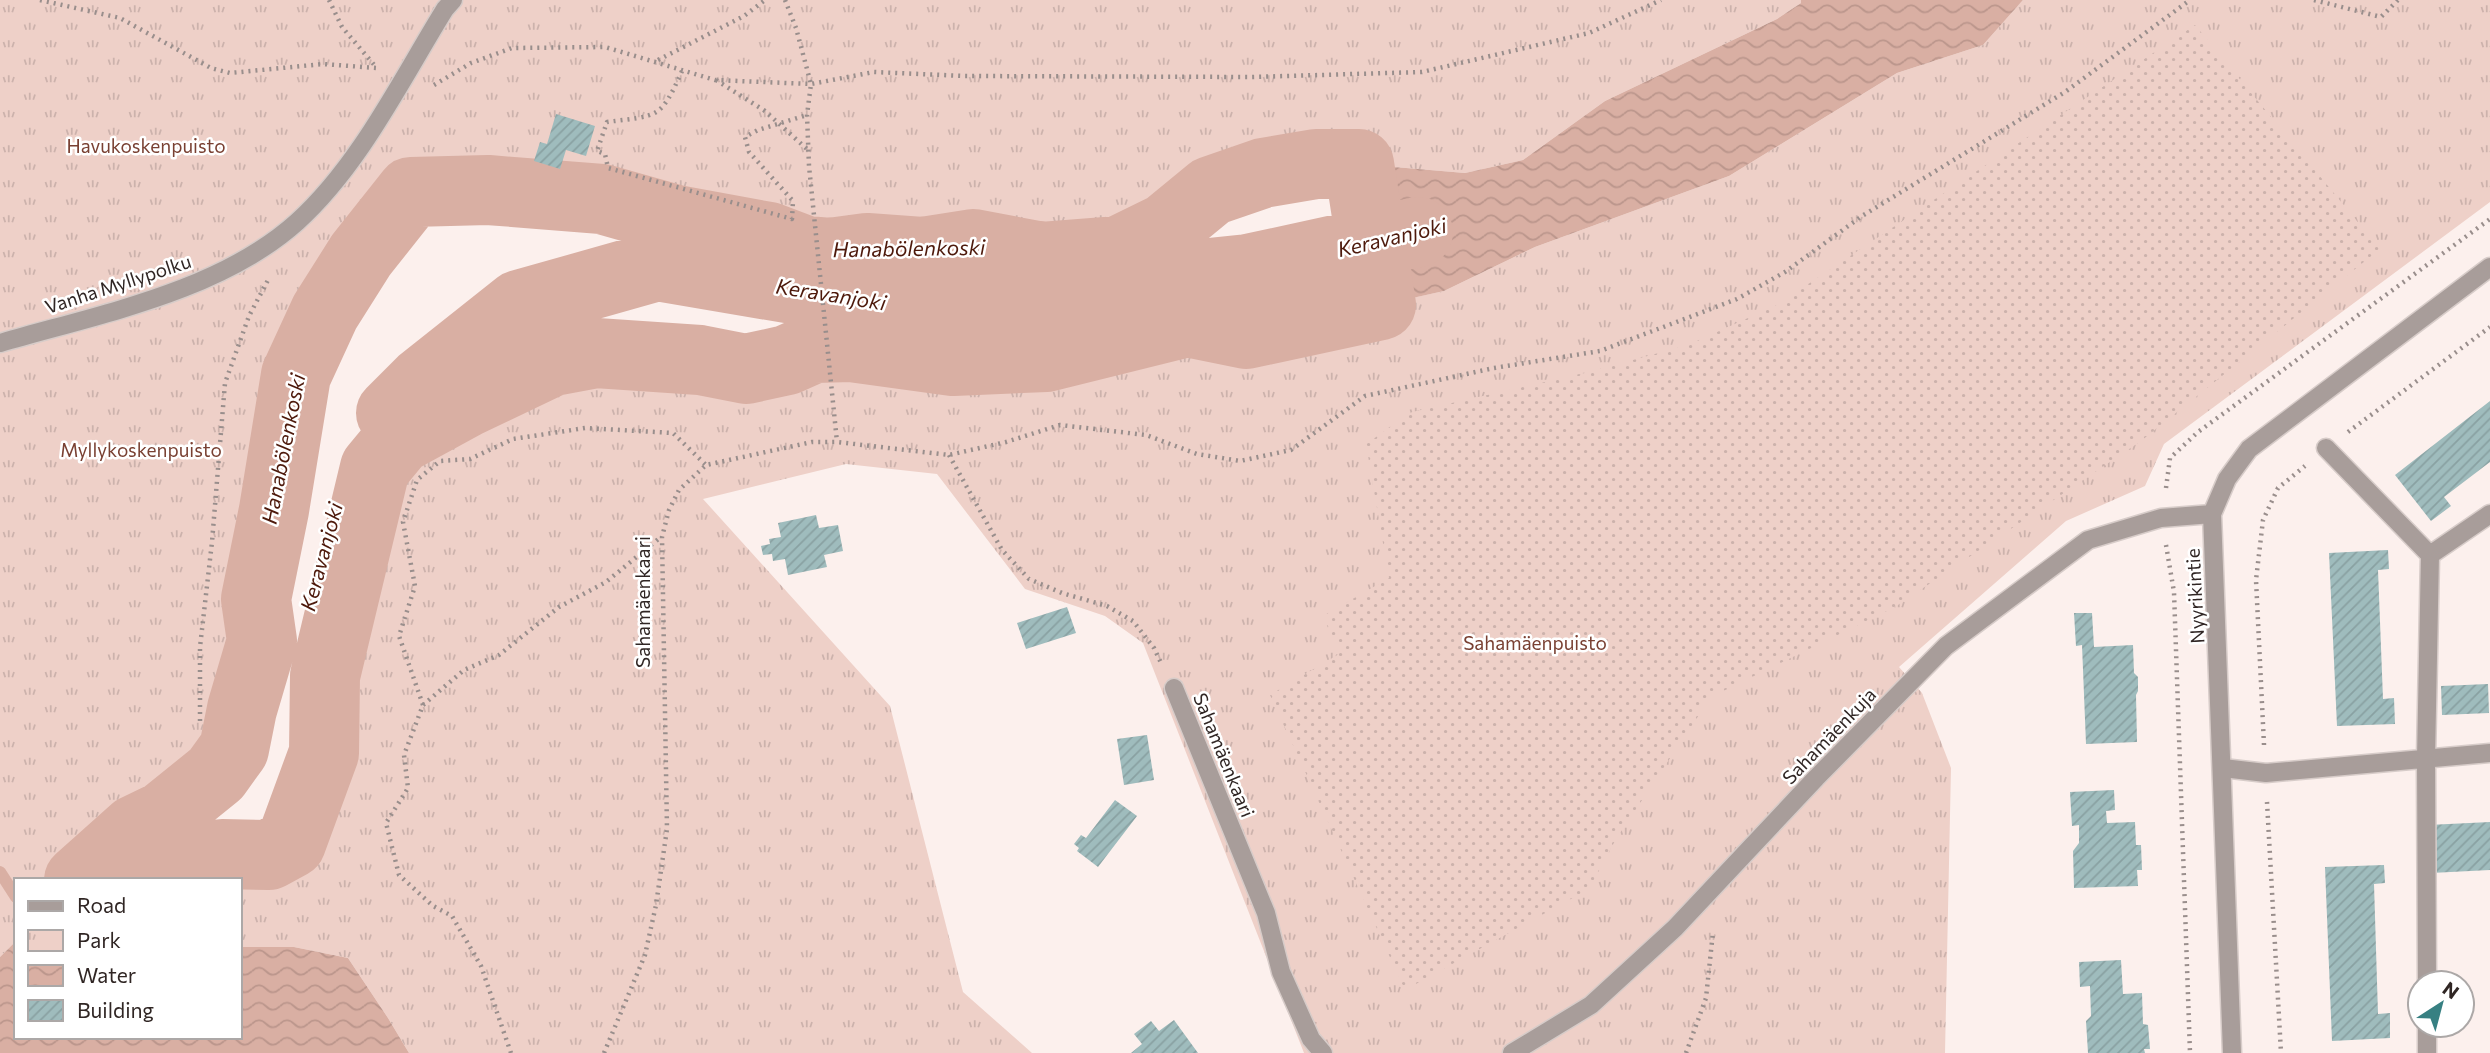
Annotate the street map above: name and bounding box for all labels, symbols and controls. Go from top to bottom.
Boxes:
park label: Havukoskenpuisto [66,134,226,157]
water label: Keravanjoki [1335,212,1449,261]
water label: Hanabölenkoski [832,234,986,261]
street label: Vanha Myllypolku [42,249,194,318]
water label: Keravanjoki [774,272,889,315]
water label: Hanabölenkoski [256,371,309,526]
park label: Myllykoskenpuisto [60,438,222,461]
water label: Keravanjoki [294,499,347,614]
street label: Sahamäenkaari [631,536,654,668]
street label: Nyyrikintie [2181,548,2208,644]
park label: Sahamäenpuisto [1463,631,1607,654]
street label: Sahamäenkuja [1777,683,1880,789]
street label: Sahamäenkaari [1189,689,1260,820]
legend [14,878,242,1039]
text: Road [77,892,126,917]
text: Park [77,927,121,952]
text: Water [77,962,136,987]
north arrow [2406,969,2476,1039]
text: N [2439,976,2464,1003]
text: Building [77,997,154,1022]

